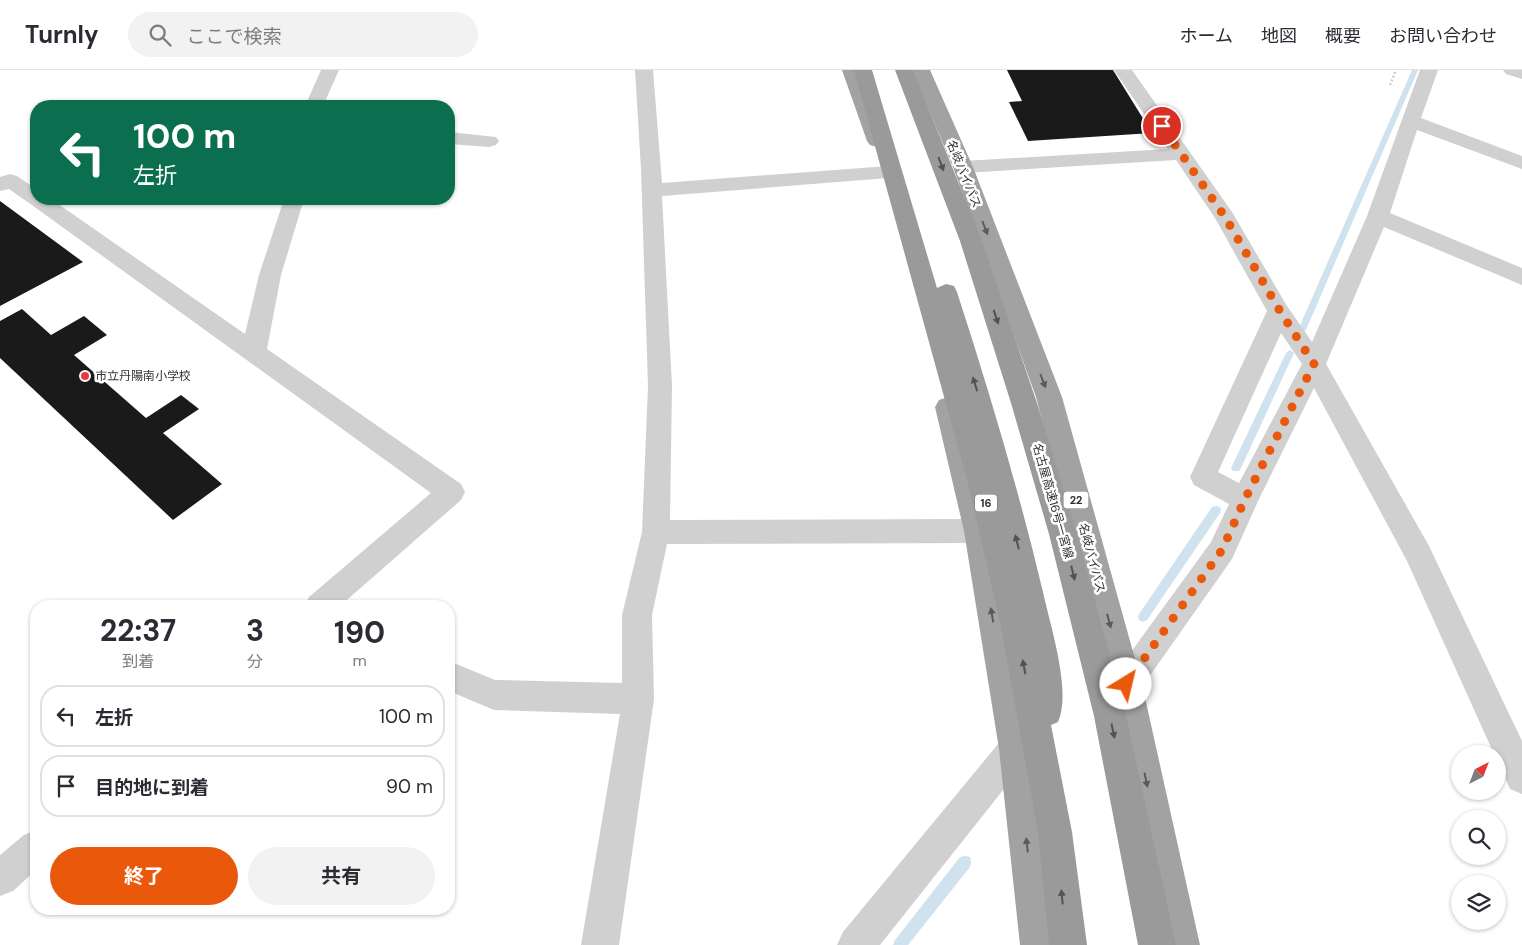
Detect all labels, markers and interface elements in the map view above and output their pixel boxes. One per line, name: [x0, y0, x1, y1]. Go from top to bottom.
search box: [128, 12, 478, 57]
text: Turnly: [25, 19, 98, 50]
icon: search: [146, 21, 174, 49]
text: ここで検索: [186, 24, 281, 49]
text: ホーム: [1180, 24, 1233, 48]
text: 地図: [1261, 24, 1297, 48]
text: 概要: [1325, 24, 1361, 48]
text: お問い合わせ: [1389, 24, 1497, 48]
pin: [1141, 105, 1183, 147]
icon: arrive: [1148, 112, 1176, 140]
text: 100 m: [133, 113, 236, 159]
icon: left: [50, 120, 115, 185]
street label: 名岐バイパス: [943, 138, 985, 210]
one-way arrow: [938, 157, 946, 171]
text: 左折: [133, 161, 177, 190]
one-way arrow: [982, 221, 990, 236]
one-way arrow: [992, 310, 1000, 325]
place label: 市立丹陽南小学校: [95, 368, 191, 384]
marker: 市立丹陽南小学校: [79, 370, 91, 382]
one-way arrow: [1039, 373, 1047, 388]
one-way arrow: [971, 377, 978, 392]
street label: 名古屋高速16号一宮線: [1029, 441, 1077, 561]
road number: 22: [1064, 492, 1088, 508]
road number: 16: [975, 494, 997, 512]
street label: 名岐バイパス: [1075, 521, 1109, 595]
one-way arrow: [1012, 534, 1020, 549]
one-way arrow: [1069, 566, 1077, 581]
one-way arrow: [987, 606, 995, 622]
text: 22:37: [100, 611, 176, 650]
text: 3: [246, 611, 264, 650]
text: 190: [334, 613, 385, 652]
one-way arrow: [1105, 614, 1113, 629]
text: m: [352, 650, 367, 671]
text: 到着: [122, 651, 154, 672]
text: 分: [247, 651, 263, 672]
position arrow: [1099, 657, 1151, 709]
one-way arrow: [1020, 660, 1028, 675]
icon: left: [52, 702, 80, 730]
text: 100 m: [379, 704, 433, 729]
text: 左折: [95, 705, 133, 730]
one-way arrow: [1109, 723, 1117, 738]
north arrow: [1451, 745, 1506, 800]
map controls: [1451, 745, 1506, 930]
icon: arrive: [52, 772, 80, 800]
one-way arrow: [1142, 772, 1150, 787]
text: 90 m: [386, 774, 433, 799]
text: 目的地に到着: [95, 775, 209, 800]
button: search: [1451, 810, 1506, 865]
one-way arrow: [1023, 836, 1031, 852]
button: 終了: [50, 847, 238, 905]
button: 共有: [248, 847, 435, 905]
button: layers: [1451, 875, 1506, 930]
one-way arrow: [1058, 888, 1066, 904]

